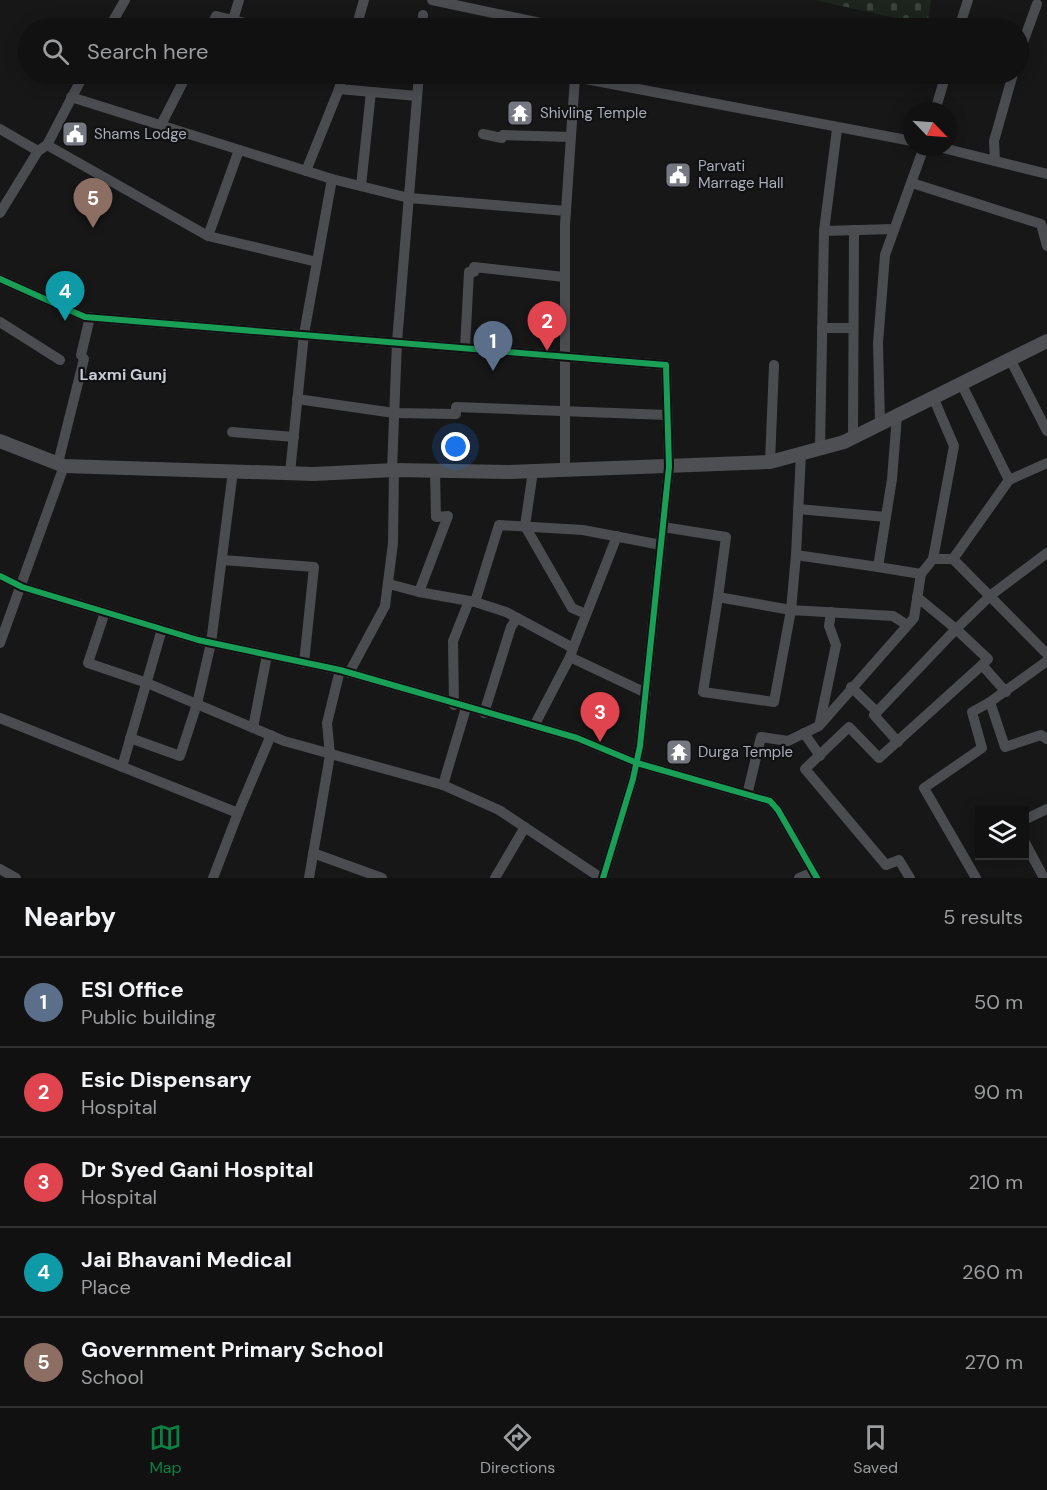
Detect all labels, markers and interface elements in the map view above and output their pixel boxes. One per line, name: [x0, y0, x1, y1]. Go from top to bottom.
search box: [18, 18, 1029, 84]
icon: search: [39, 35, 72, 68]
text: Search here: [87, 37, 208, 66]
temple icon: Shivling Temple: [505, 98, 535, 128]
north arrow: [903, 102, 957, 156]
place label: Shivling Temple: [540, 103, 647, 123]
public building icon: Shams Lodge: [60, 119, 90, 149]
place label: Shams Lodge: [94, 124, 187, 144]
place label: Parvati Marrage Hall: [698, 156, 784, 193]
public building icon: Parvati Marrage Hall: [663, 160, 693, 190]
pin: 5: [74, 178, 112, 228]
pin: 4: [46, 272, 84, 321]
pin: 2: [528, 302, 566, 351]
pin: 1: [474, 322, 512, 371]
district label: Laxmi Gunj: [79, 364, 167, 385]
your location: [441, 432, 470, 461]
pin: 3: [580, 692, 620, 742]
temple icon: Durga Temple: [664, 737, 694, 767]
place label: Durga Temple: [698, 742, 793, 762]
map controls: [975, 806, 1029, 860]
button: layers: [975, 806, 1029, 860]
text: Nearby: [24, 900, 116, 934]
text: 5 results: [943, 904, 1023, 930]
text: ESI Office: [81, 975, 184, 1004]
text: 1: [40, 989, 47, 1015]
text: 50 m: [974, 989, 1023, 1015]
text: Public building: [81, 1004, 216, 1030]
text: Esic Dispensary: [81, 1065, 251, 1094]
text: 2: [38, 1079, 49, 1105]
text: 90 m: [974, 1079, 1023, 1105]
text: Hospital: [81, 1094, 157, 1120]
text: Dr Syed Gani Hospital: [81, 1155, 314, 1184]
text: 3: [37, 1169, 50, 1195]
text: 210 m: [968, 1169, 1023, 1195]
text: Hospital: [81, 1184, 157, 1210]
text: Jai Bhavani Medical: [81, 1245, 292, 1274]
text: 4: [37, 1259, 50, 1285]
text: 260 m: [962, 1259, 1023, 1285]
text: Place: [81, 1274, 131, 1300]
text: Government Primary School: [81, 1335, 384, 1364]
text: 5: [37, 1349, 50, 1375]
text: 270 m: [965, 1349, 1023, 1375]
text: School: [81, 1364, 144, 1390]
tab: Map: [149, 1421, 182, 1478]
tab: Directions: [480, 1421, 555, 1478]
tab: Saved: [853, 1421, 898, 1478]

